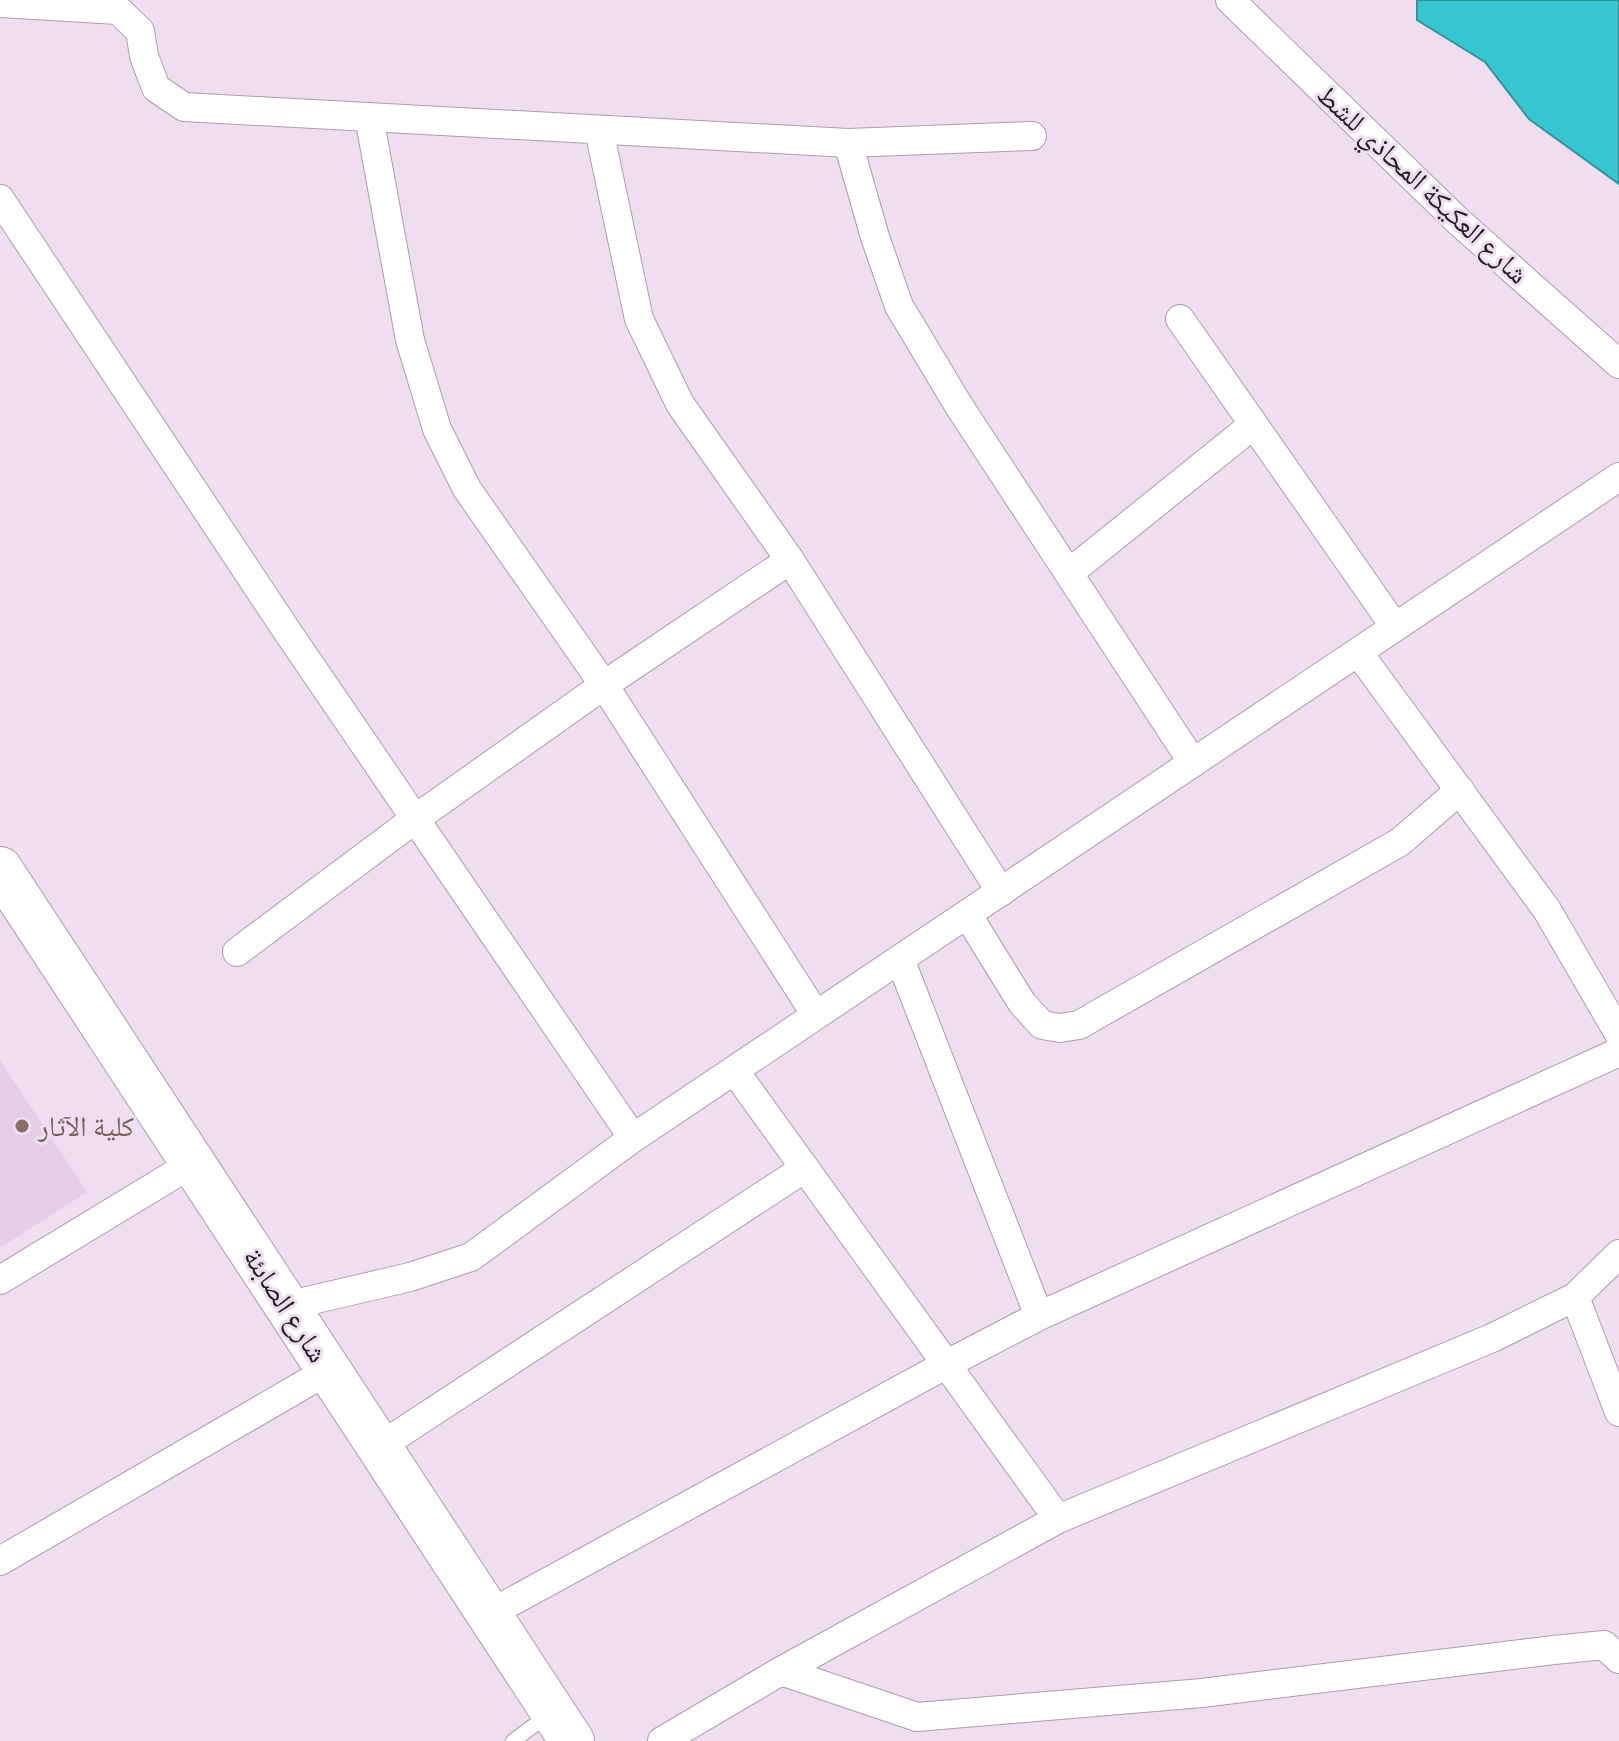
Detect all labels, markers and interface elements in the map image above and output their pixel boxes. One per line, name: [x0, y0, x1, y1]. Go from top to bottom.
street label: شارع العكيكة المحاذي للشط: [1306, 77, 1536, 295]
place label: كلية الآثار: [37, 1109, 135, 1143]
marker: كلية الآثار: [13, 1117, 31, 1135]
street label: شارع الصابئة: [236, 1241, 336, 1369]

